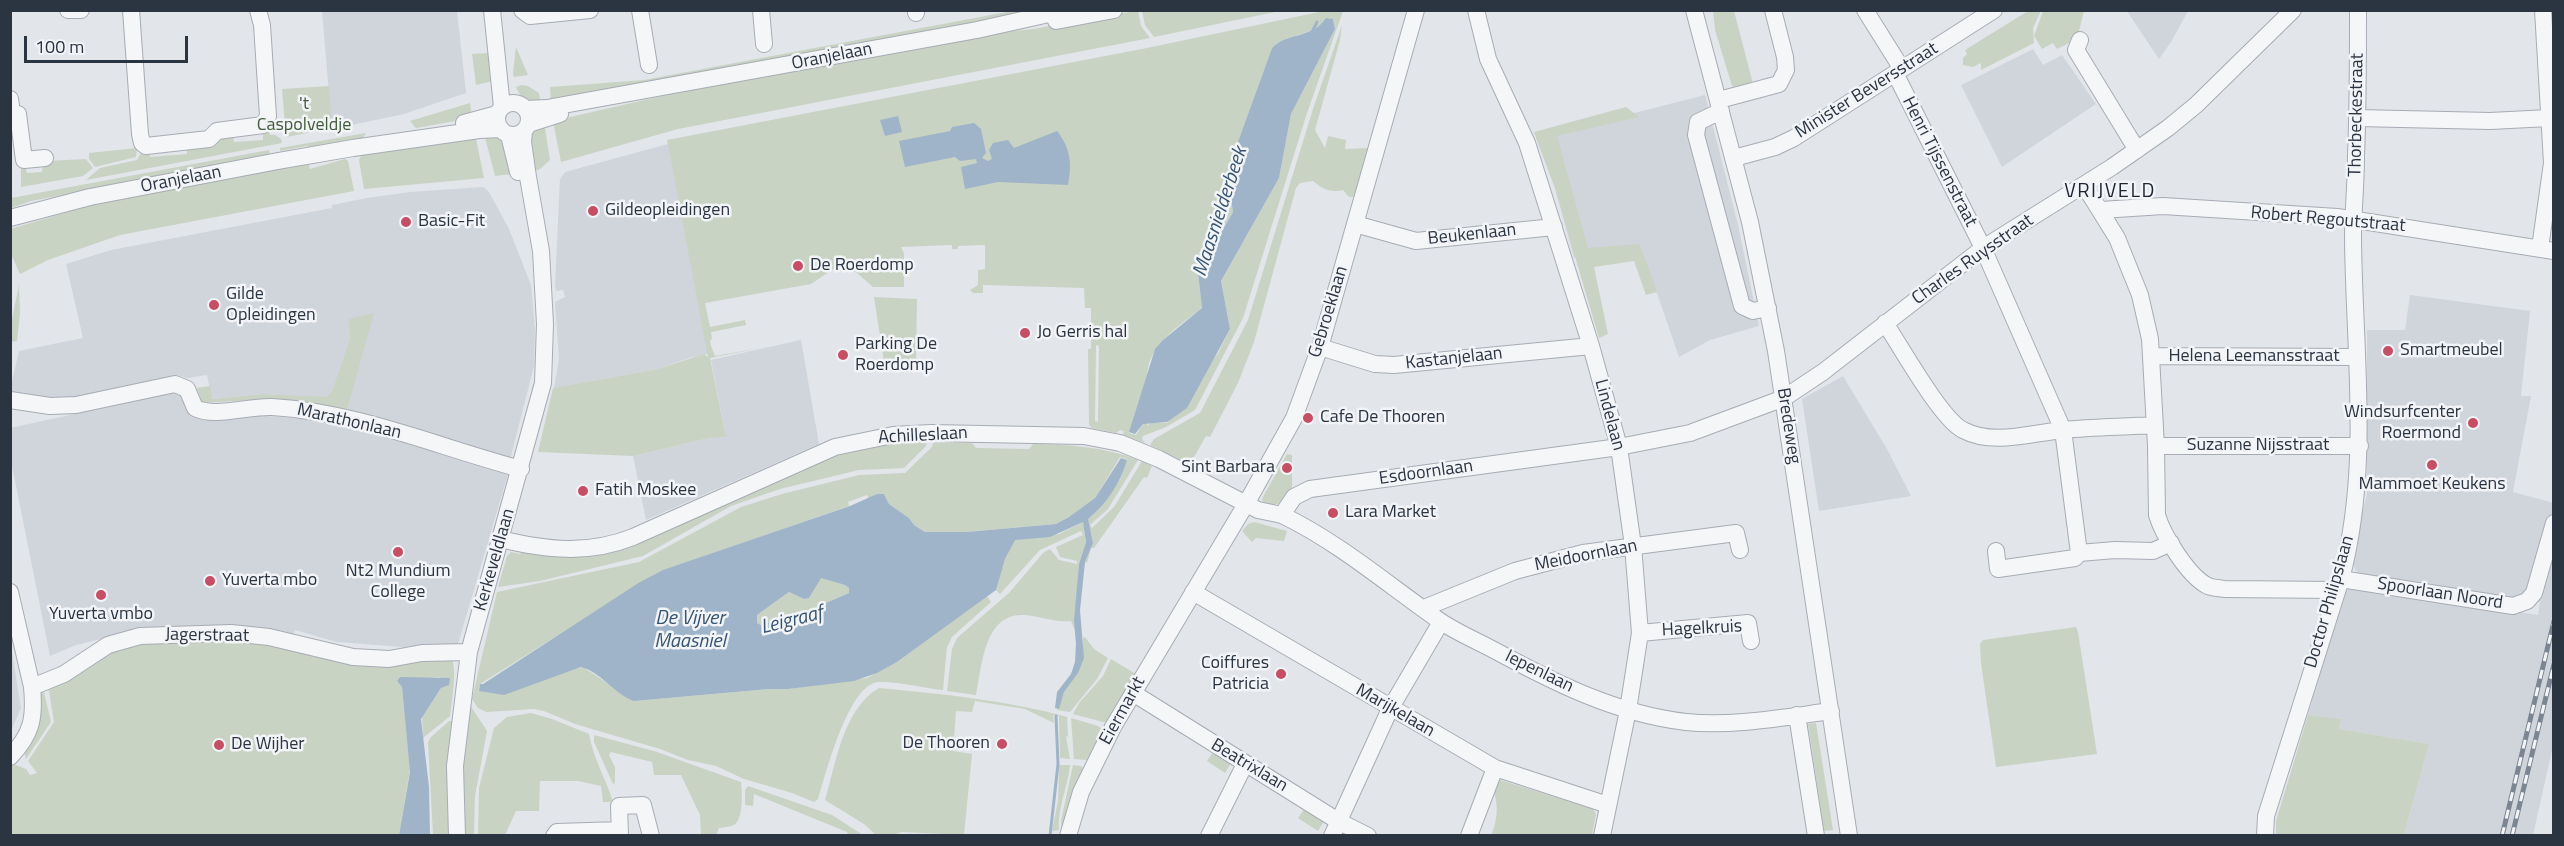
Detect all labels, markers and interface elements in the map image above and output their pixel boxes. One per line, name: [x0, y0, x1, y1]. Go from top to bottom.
scale bar: [27, 24, 190, 62]
text: 100 m: [35, 33, 84, 60]
street label: Minister Beversstraat: [1792, 38, 1942, 144]
street label: Oranjelaan: [790, 39, 874, 75]
street label: Thorbeckestraat: [2345, 53, 2369, 177]
street label: Henri Tijssenstraat: [1897, 93, 1981, 231]
park label: 't Caspolveldje: [257, 94, 351, 136]
water label: Maasnielderbeek: [1189, 144, 1253, 280]
street label: Oranjelaan: [139, 162, 223, 198]
district label: VRIJVELD: [2064, 180, 2156, 204]
place label: Gildeopleidingen: [605, 200, 730, 222]
street label: Robert Regoutstraat: [2250, 202, 2406, 238]
marker: Gildeopleidingen: [586, 204, 600, 218]
street label: Charles Ruysstraat: [1908, 210, 2038, 310]
place label: Basic-Fit: [418, 211, 485, 233]
marker: Basic-Fit: [399, 215, 413, 229]
street label: Beukenlaan: [1427, 220, 1517, 250]
place label: De Roerdomp: [810, 255, 914, 277]
marker: De Roerdomp: [791, 259, 805, 273]
street label: Gebroeklaan: [1305, 264, 1353, 360]
place label: Gilde Opleidingen: [226, 284, 316, 326]
marker: Gilde Opleidingen: [207, 298, 221, 312]
place label: Jo Gerris hal: [1037, 322, 1127, 344]
marker: Jo Gerris hal: [1018, 326, 1032, 340]
place label: Parking De Roerdomp: [855, 334, 937, 376]
place label: Smartmeubel: [2400, 340, 2503, 362]
street label: Kastanjelaan: [1404, 343, 1504, 375]
marker: Smartmeubel: [2381, 344, 2395, 358]
street label: Helena Leemansstraat: [2168, 346, 2340, 368]
marker: Parking De Roerdomp: [836, 348, 850, 362]
street label: Lindelaan: [1589, 377, 1629, 453]
street label: Bredeweg: [1771, 386, 1805, 466]
street label: Marathonlaan: [295, 400, 403, 444]
place label: Windsurfcenter Roermond: [2344, 402, 2461, 444]
place label: Cafe De Thooren: [1320, 407, 1445, 429]
marker: Cafe De Thooren: [1301, 411, 1315, 425]
marker: Windsurfcenter Roermond: [2466, 416, 2480, 430]
street label: Achilleslaan: [878, 423, 968, 449]
street label: Suzanne Nijsstraat: [2187, 435, 2329, 457]
street label: Esdoornlaan: [1378, 456, 1474, 490]
place label: Sint Barbara: [1181, 457, 1275, 479]
marker: Mammoet Keukens: [2425, 458, 2439, 472]
marker: Sint Barbara: [1280, 461, 1294, 475]
place label: Mammoet Keukens: [2358, 474, 2506, 496]
place label: Fatih Moskee: [595, 480, 696, 502]
marker: Fatih Moskee: [576, 484, 590, 498]
place label: Lara Market: [1345, 502, 1436, 524]
street label: Kerkeveldlaan: [470, 506, 520, 614]
marker: Lara Market: [1326, 506, 1340, 520]
street label: Doctor Philipslaan: [2301, 533, 2359, 671]
street label: Meidoornlaan: [1533, 535, 1639, 577]
marker: Nt2 Mundium College: [391, 545, 405, 559]
place label: Nt2 Mundium College: [346, 561, 450, 604]
place label: Yuverta mbo: [222, 570, 317, 592]
street label: Spoorlaan Noord: [2376, 573, 2504, 615]
marker: Yuverta mbo: [203, 574, 217, 588]
marker: Yuverta vmbo: [94, 588, 108, 602]
water label: Leigraaf: [758, 602, 826, 640]
place label: Yuverta vmbo: [49, 604, 153, 626]
water label: De Vijver Maasniel: [654, 607, 726, 654]
street label: Hagelkruis: [1661, 616, 1743, 642]
street label: Jagerstraat: [165, 624, 249, 648]
street label: Iepenlaan: [1501, 646, 1577, 698]
place label: Coiffures Patricia: [1201, 653, 1269, 696]
marker: Coiffures Patricia: [1274, 667, 1288, 681]
street label: Eiermarkt: [1096, 673, 1150, 749]
street label: Marijkelaan: [1352, 680, 1438, 742]
place label: De Thooren: [902, 733, 990, 755]
place label: De Wijher: [231, 734, 304, 756]
street label: Beatrixlaan: [1207, 735, 1291, 797]
marker: De Thooren: [995, 737, 1009, 751]
marker: De Wijher: [212, 738, 226, 752]

